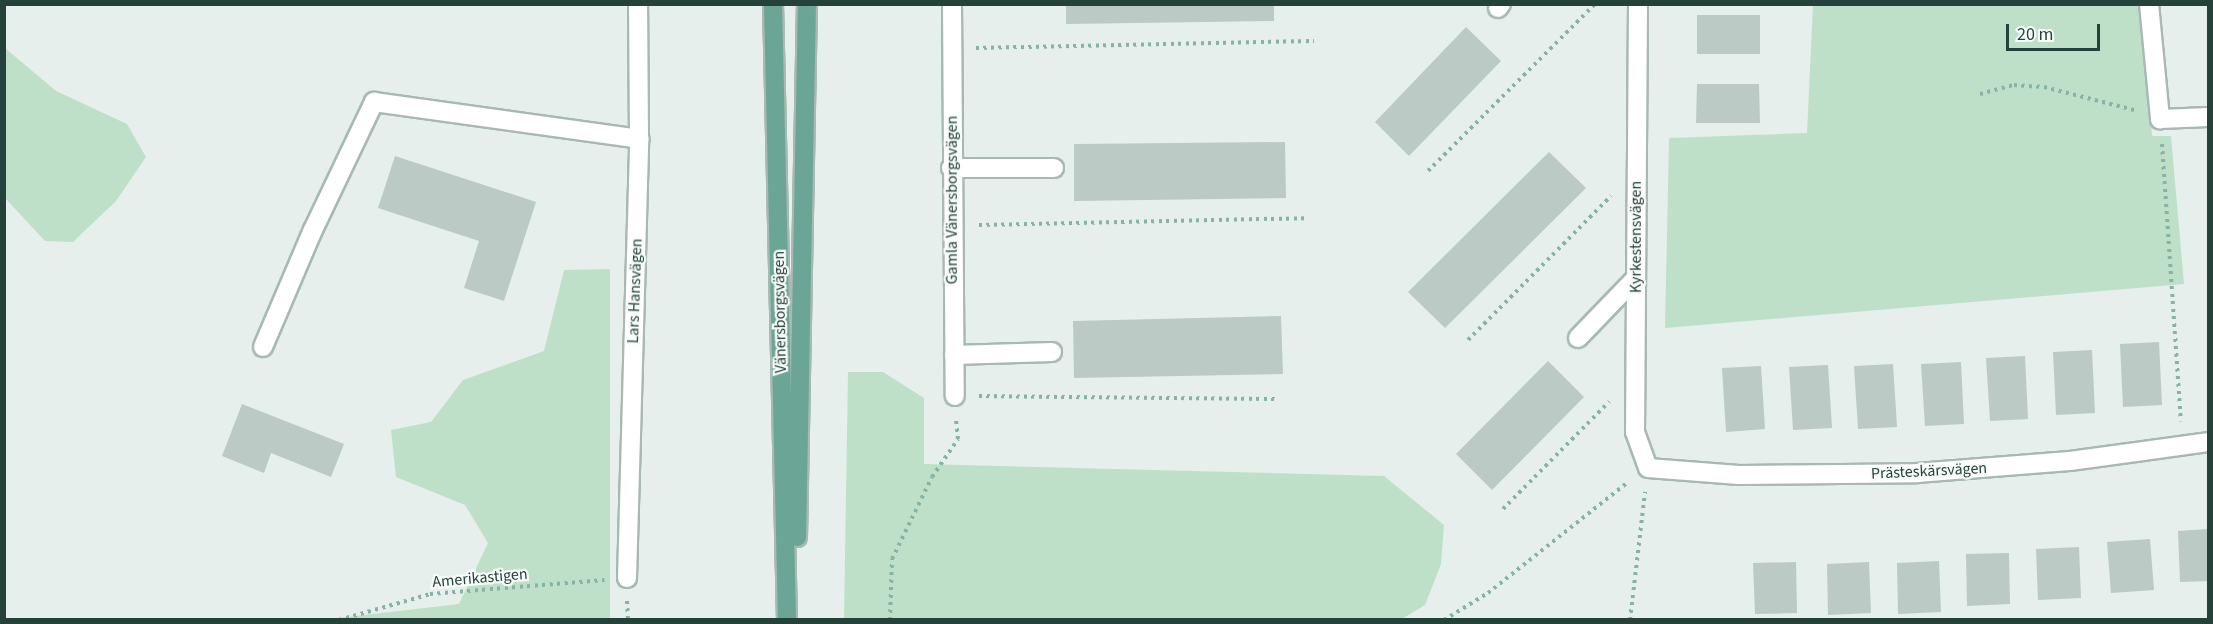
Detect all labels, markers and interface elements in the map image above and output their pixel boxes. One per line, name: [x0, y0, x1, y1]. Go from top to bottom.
scale bar: [2009, 12, 2104, 50]
text: 20 m: [2017, 22, 2053, 47]
street label: Gamla Vänersborgsvägen: [942, 116, 962, 284]
street label: Kyrkestensvägen: [1626, 181, 1646, 293]
street label: Lars Hansvägen: [624, 238, 646, 344]
street label: Vänersborgsvägen: [769, 251, 791, 373]
street label: Prästeskärsvägen: [1870, 458, 1988, 484]
street label: Amerikastigen: [432, 564, 528, 592]

